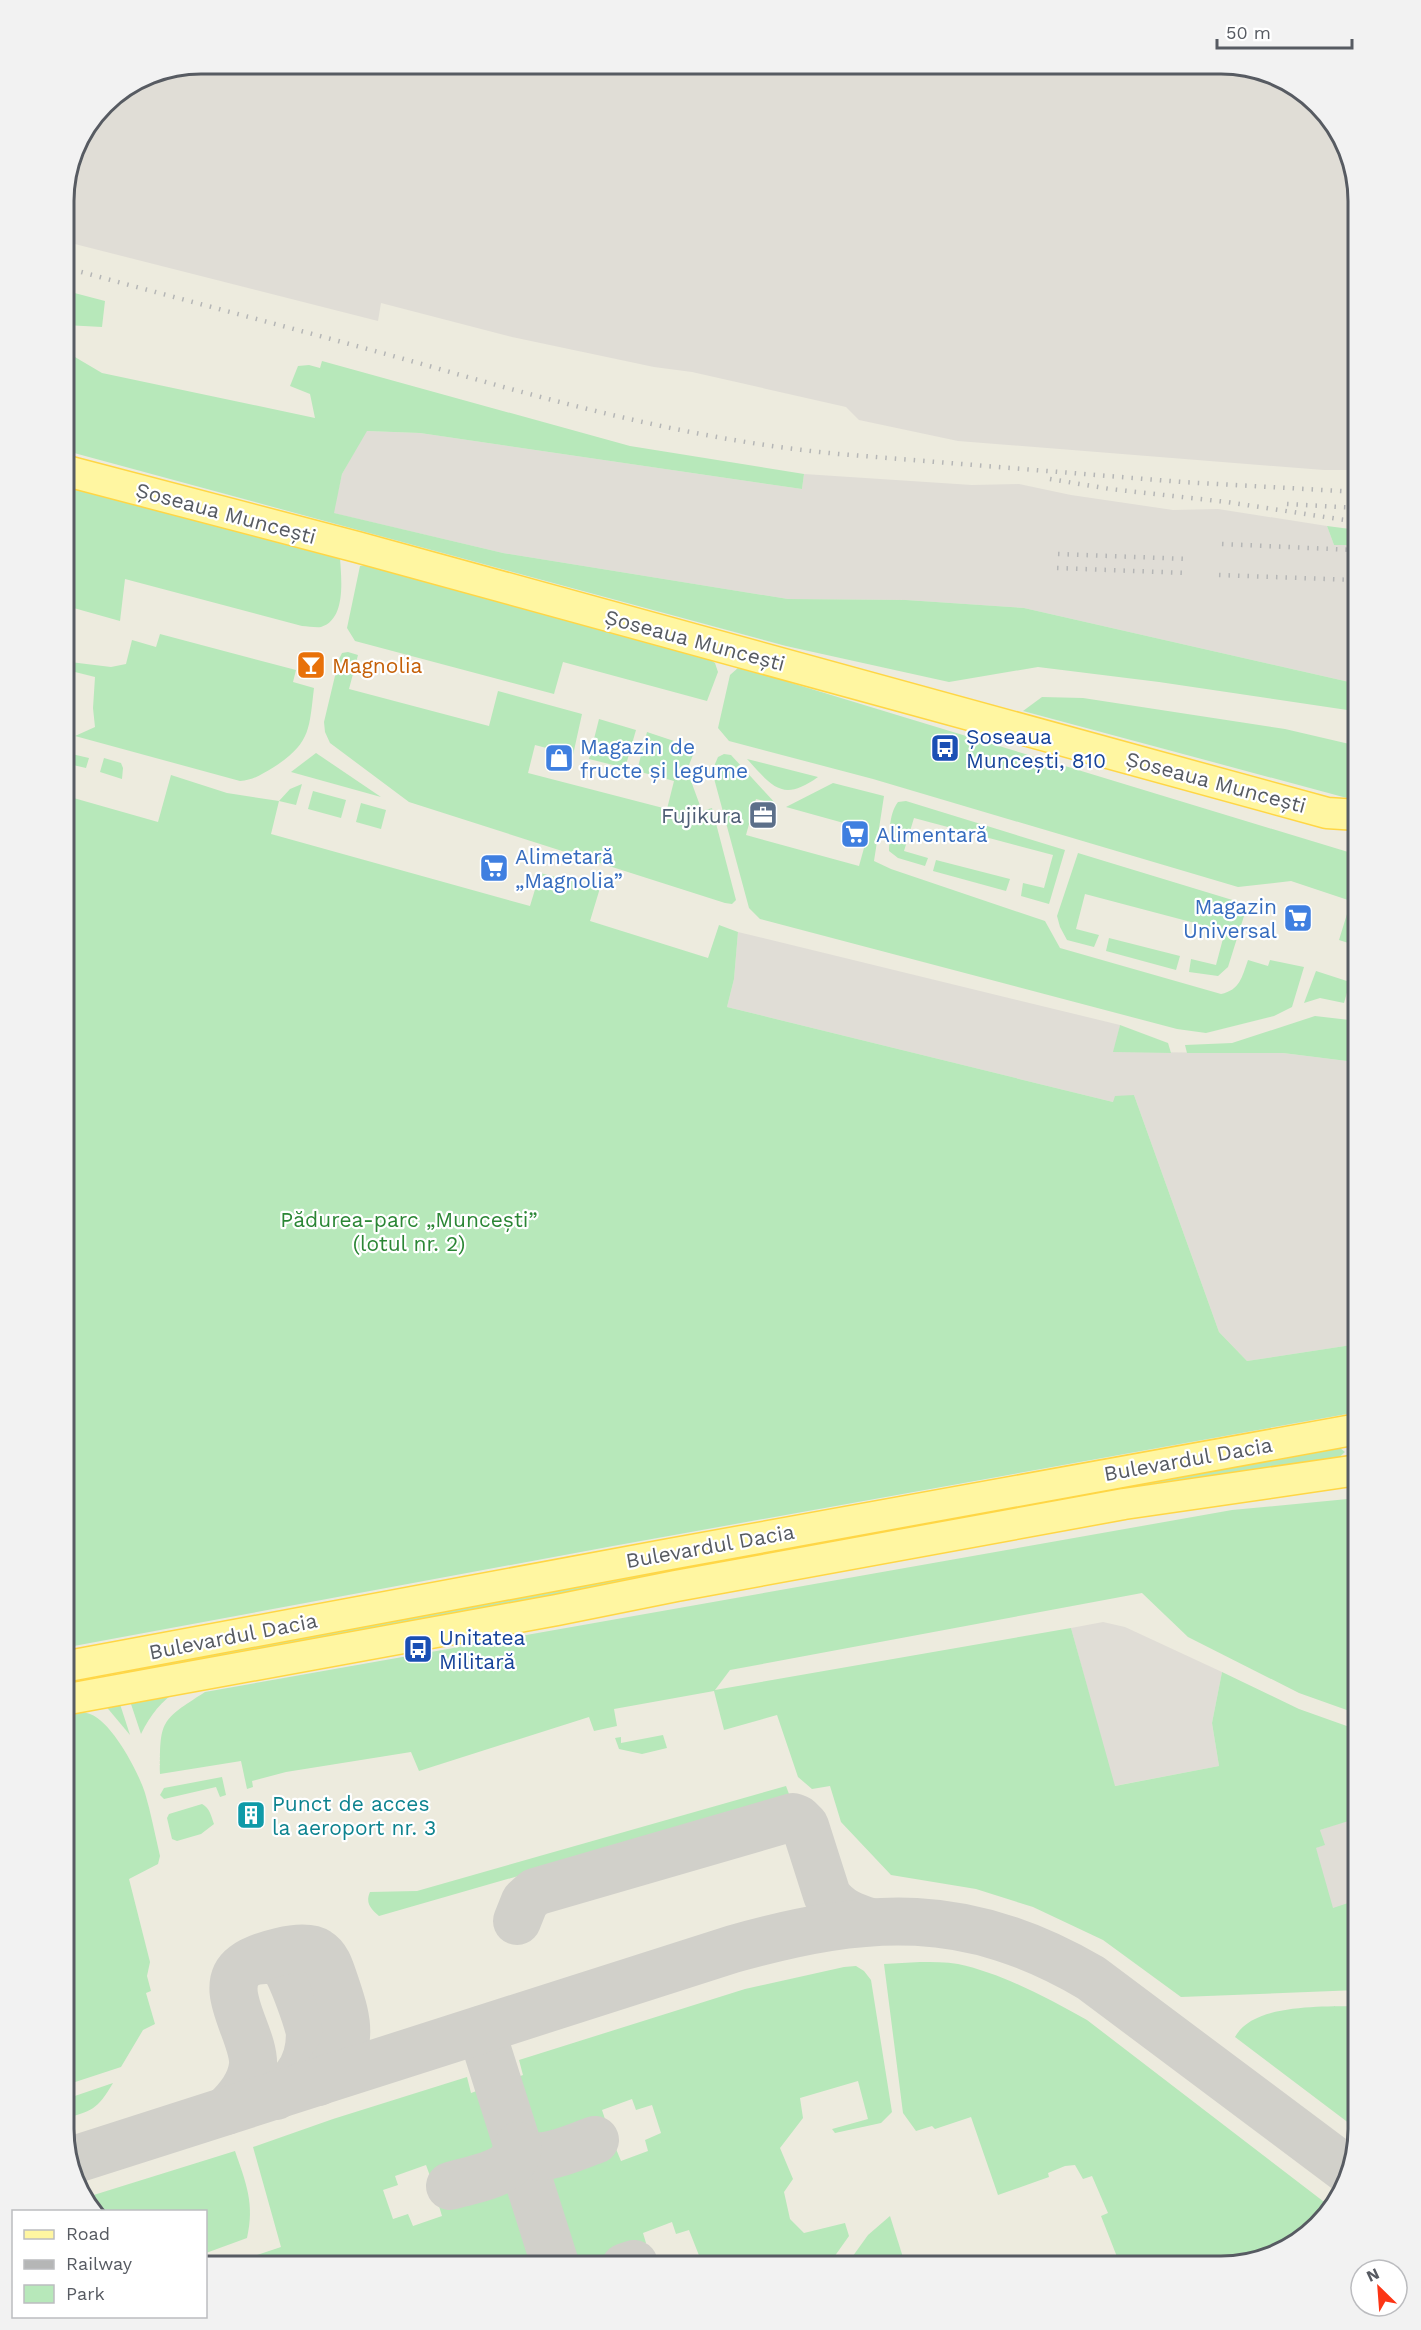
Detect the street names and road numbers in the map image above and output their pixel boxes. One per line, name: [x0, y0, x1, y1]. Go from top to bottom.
street label: Șoseaua Muncești: [133, 477, 319, 549]
street label: Șoseaua Muncești: [602, 604, 788, 676]
street label: Șoseaua Muncești: [1123, 746, 1309, 818]
street label: Bulevardul Dacia: [1102, 1432, 1274, 1486]
street label: Bulevardul Dacia: [624, 1519, 796, 1573]
street label: Bulevardul Dacia: [147, 1607, 319, 1665]

